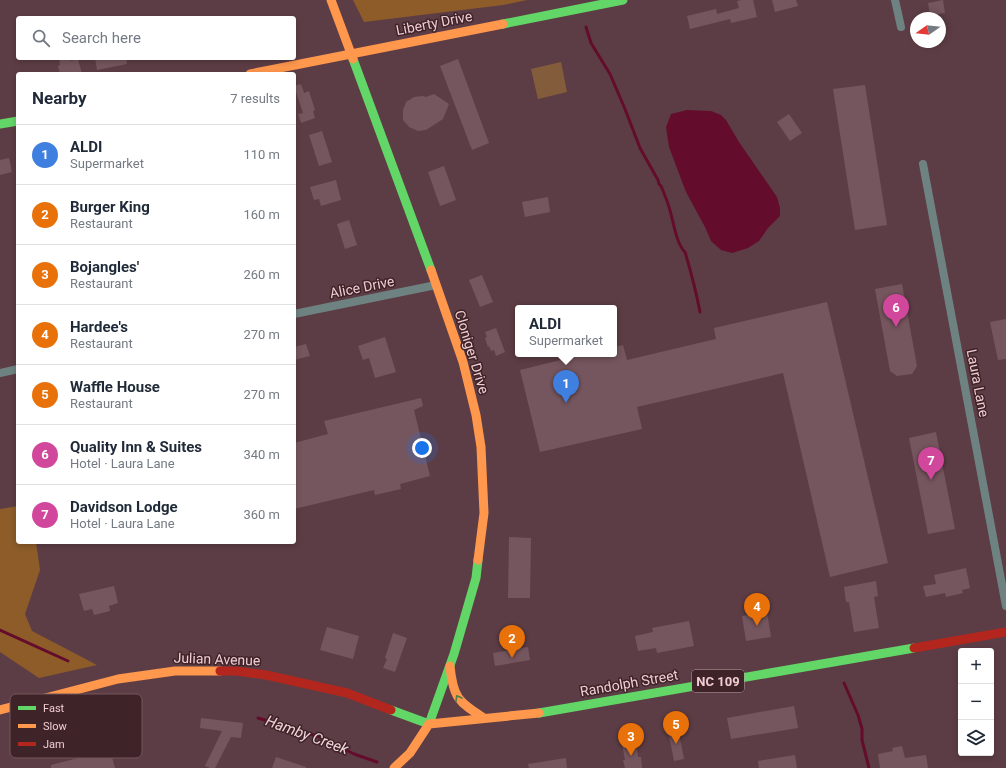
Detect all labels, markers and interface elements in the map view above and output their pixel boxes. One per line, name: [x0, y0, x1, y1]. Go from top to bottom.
street label: Liberty Drive: [394, 8, 474, 38]
north arrow: [910, 12, 946, 48]
search box: [16, 16, 296, 60]
icon: search: [30, 27, 52, 49]
text: Search here: [62, 29, 141, 47]
text: Nearby: [32, 88, 87, 108]
text: 7 results: [230, 91, 280, 106]
text: ALDI: [70, 138, 102, 156]
text: 1: [41, 147, 49, 162]
text: 110 m: [243, 147, 280, 162]
text: Supermarket: [70, 156, 144, 171]
text: Burger King: [70, 198, 150, 216]
text: 2: [41, 207, 49, 222]
text: 160 m: [243, 207, 280, 222]
text: Restaurant: [70, 216, 133, 231]
text: Bojangles': [70, 258, 139, 276]
text: 3: [41, 267, 49, 282]
text: 260 m: [243, 267, 280, 282]
street label: Alice Drive: [328, 273, 396, 301]
text: Restaurant: [70, 276, 133, 291]
pin: 6: [883, 294, 909, 327]
popup: [515, 305, 617, 357]
street label: Cloniger Drive: [452, 308, 492, 396]
text: ALDI: [529, 315, 561, 333]
text: Hardee's: [70, 318, 128, 336]
text: 4: [41, 327, 49, 342]
text: 270 m: [243, 327, 280, 342]
text: Supermarket: [529, 333, 603, 348]
text: Restaurant: [70, 336, 133, 351]
street label: Laura Lane: [964, 348, 992, 418]
pin: 1: [553, 370, 579, 403]
text: Waffle House: [70, 378, 160, 396]
text: 5: [41, 387, 49, 402]
text: 270 m: [243, 387, 280, 402]
text: Restaurant: [70, 396, 133, 411]
text: Quality Inn & Suites: [70, 438, 202, 456]
your location: [412, 438, 432, 458]
text: 6: [41, 447, 49, 462]
text: 340 m: [243, 447, 280, 462]
pin: 7: [918, 447, 944, 480]
text: Hotel · Laura Lane: [70, 456, 175, 471]
text: Davidson Lodge: [70, 498, 178, 516]
text: 7: [41, 507, 49, 522]
text: 360 m: [243, 507, 280, 522]
text: Hotel · Laura Lane: [70, 516, 175, 531]
pin: 4: [744, 593, 770, 626]
pin: 2: [499, 625, 525, 658]
map controls: [958, 648, 994, 756]
button: +: [958, 648, 994, 684]
street label: Julian Avenue: [173, 649, 261, 669]
street label: Randolph Street: [579, 666, 680, 699]
road number: NC 109: [692, 670, 744, 692]
button: −: [958, 684, 994, 720]
legend: [10, 694, 142, 758]
one-way arrow: [455, 695, 462, 702]
text: Fast: [43, 702, 65, 715]
pin: 5: [663, 711, 689, 744]
water label: Hamby Creek: [263, 712, 351, 759]
text: Slow: [43, 720, 67, 733]
button: layers: [958, 720, 994, 756]
pin: 3: [618, 723, 644, 756]
text: Jam: [43, 738, 65, 751]

